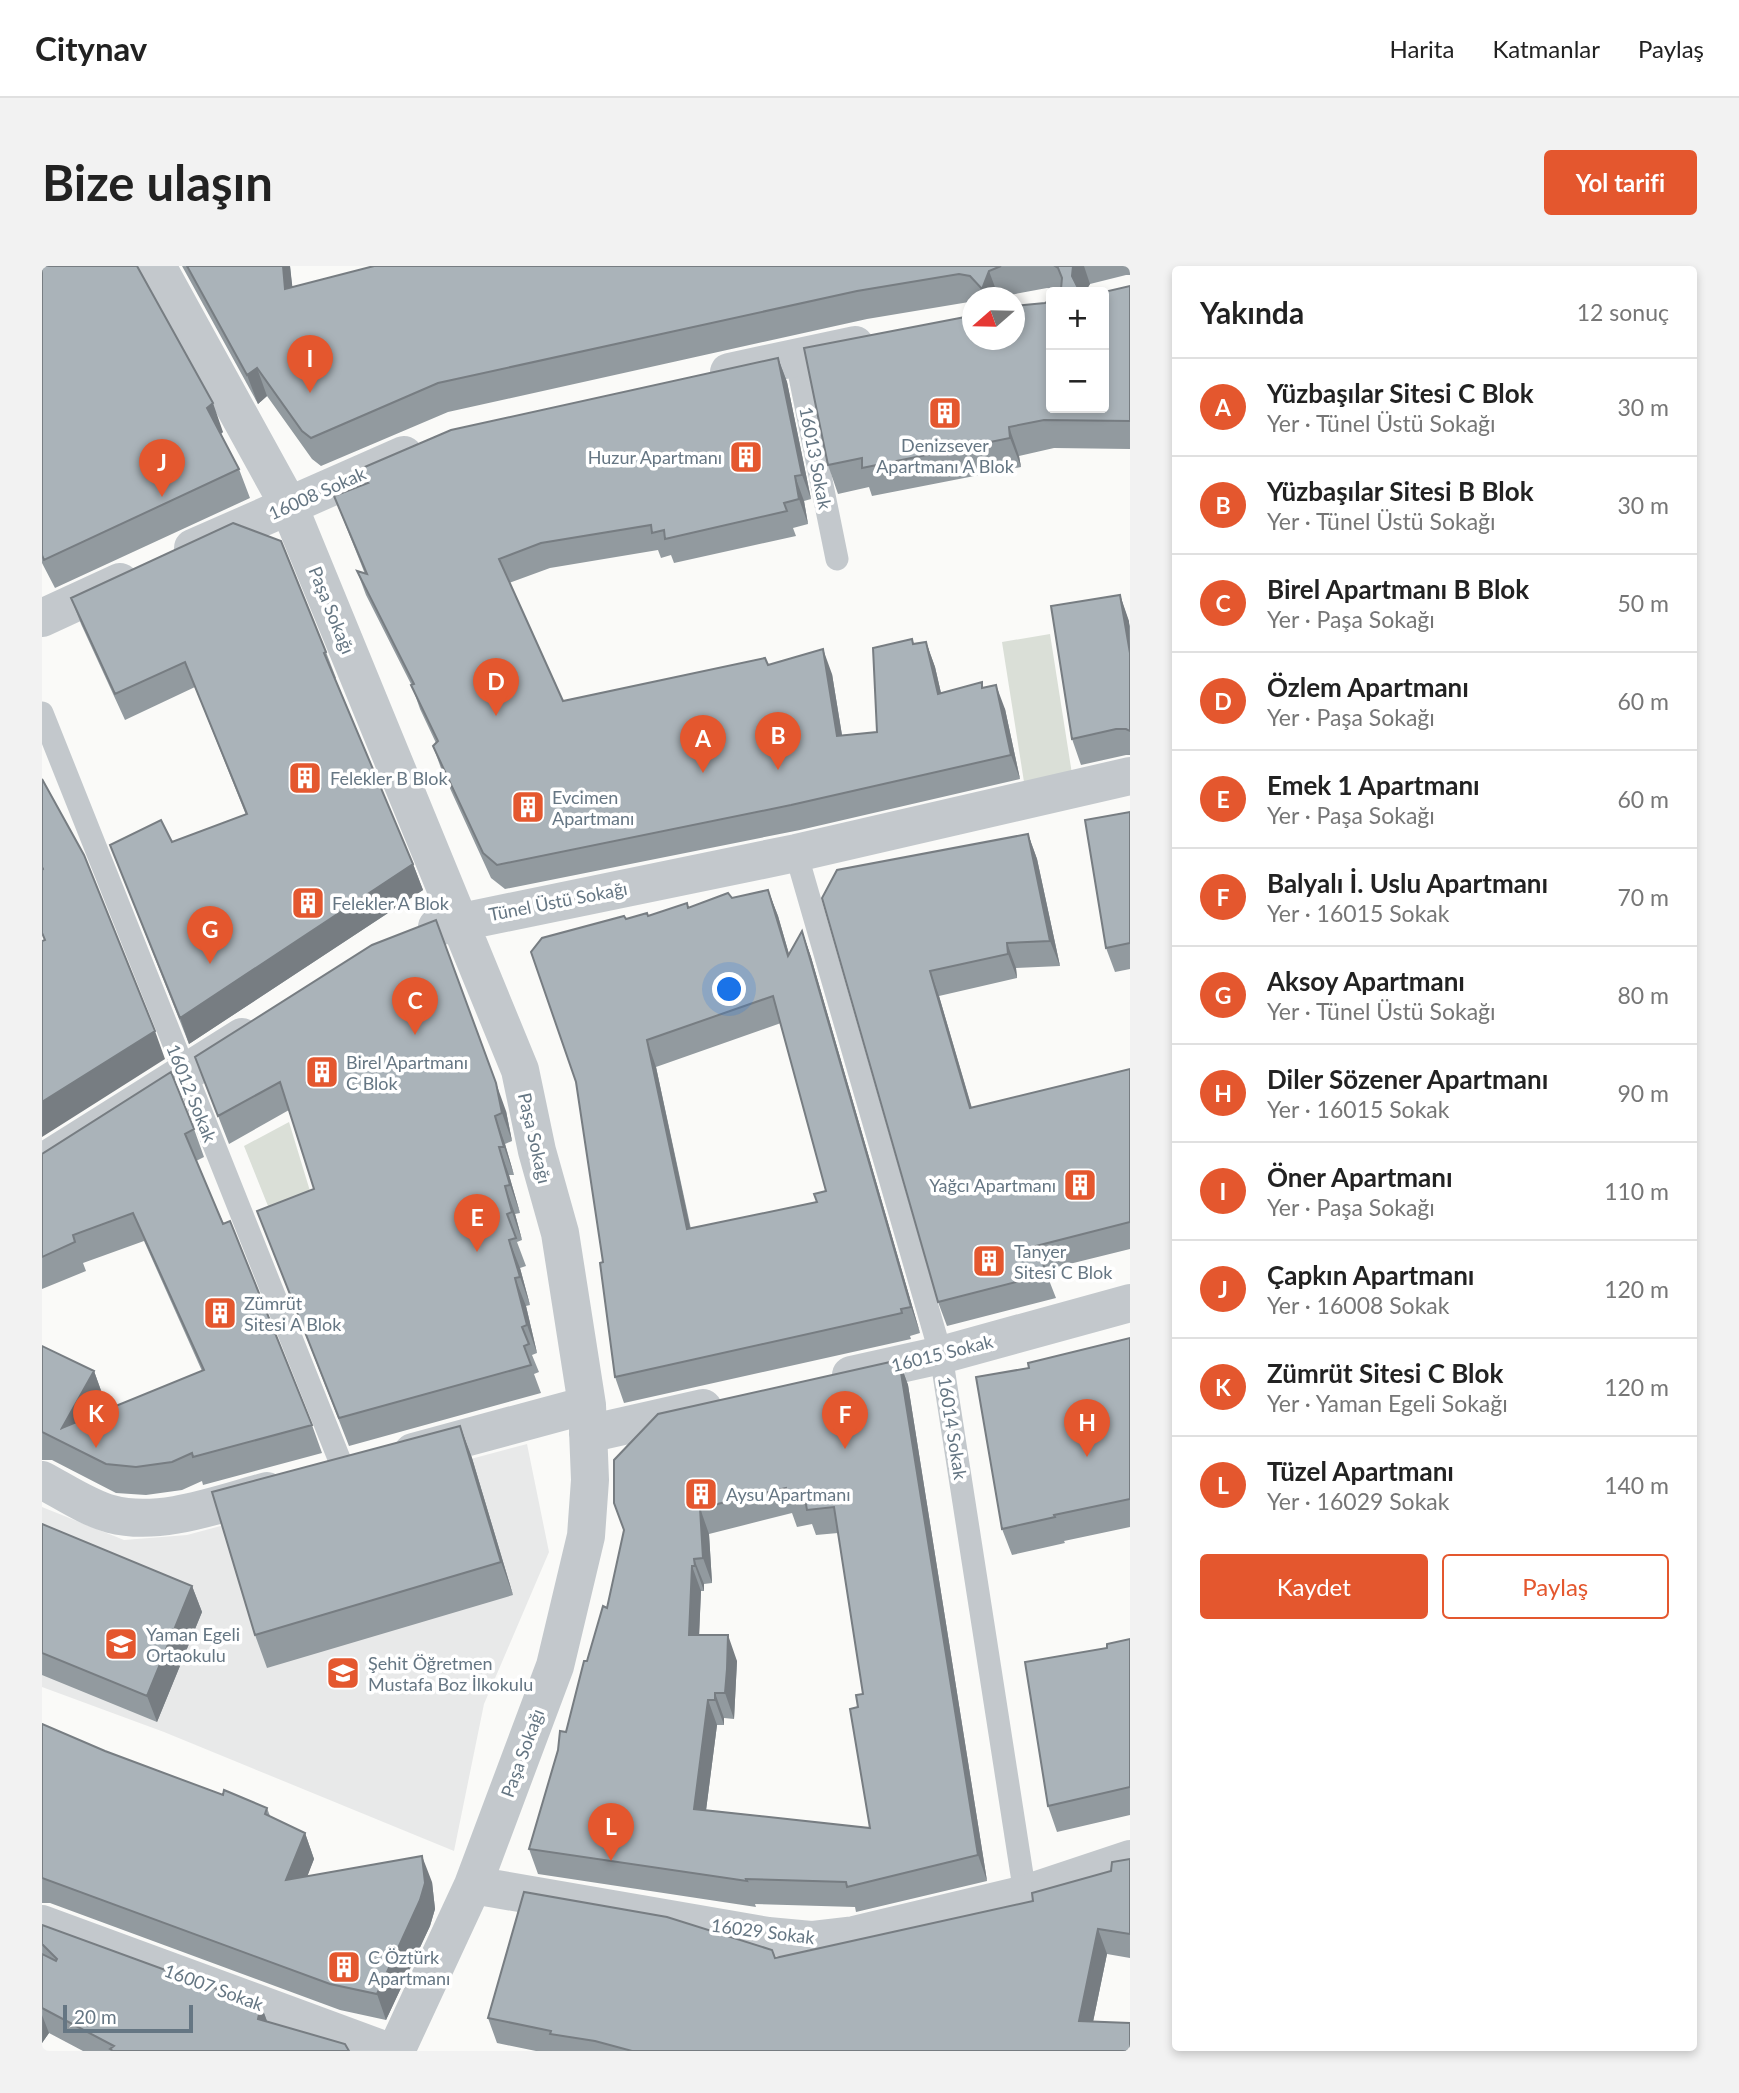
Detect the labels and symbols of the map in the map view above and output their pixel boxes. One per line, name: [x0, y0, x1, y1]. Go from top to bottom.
north arrow: [962, 287, 1025, 350]
pin: I: [287, 335, 333, 393]
building icon: Denizsever Apartmanı A Blok: [926, 394, 964, 432]
street label: 16013 Sokak: [795, 405, 837, 512]
place label: Denizsever Apartmanı A Blok: [876, 434, 1015, 477]
building icon: Huzur Apartmanı: [727, 438, 765, 476]
pin: J: [139, 439, 185, 497]
place label: Huzur Apartmanı: [588, 446, 722, 468]
street label: 16008 Sokak: [265, 461, 370, 524]
street label: Paşa Sokağı: [304, 563, 360, 657]
pin: D: [473, 658, 519, 716]
pin: B: [755, 712, 801, 770]
pin: A: [680, 715, 726, 773]
building icon: Felekler B Blok: [286, 759, 324, 797]
place label: Felekler B Blok: [330, 767, 448, 789]
place label: Evcimen Apartmanı: [552, 786, 634, 829]
building icon: Evcimen Apartmanı: [509, 788, 547, 826]
street label: Tünel Üstü Sokağı: [487, 877, 629, 925]
building icon: Felekler A Blok: [289, 884, 327, 922]
place label: Felekler A Blok: [332, 892, 450, 914]
pin: G: [187, 906, 233, 964]
your location: [712, 972, 746, 1006]
pin: C: [392, 977, 438, 1035]
street label: 16012 Sokak: [162, 1041, 222, 1146]
place label: Birel Apartmanı C Blok: [346, 1051, 468, 1094]
building icon: Birel Apartmanı C Blok: [303, 1053, 341, 1091]
street label: Paşa Sokağı: [514, 1090, 556, 1186]
building icon: Yağcı Apartmanı: [1061, 1166, 1099, 1204]
place label: Yağcı Apartmanı: [929, 1174, 1056, 1196]
pin: E: [454, 1194, 500, 1252]
place label: Tanyer Sitesi C Blok: [1014, 1240, 1113, 1283]
building icon: Tanyer Sitesi C Blok: [970, 1242, 1008, 1280]
place label: Zümrüt Sitesi A Blok: [244, 1292, 342, 1335]
building icon: Zümrüt Sitesi A Blok: [201, 1294, 239, 1332]
street label: 16015 Sokak: [889, 1330, 996, 1376]
street label: 16014 Sokak: [934, 1375, 972, 1482]
pin: K: [73, 1390, 119, 1448]
pin: F: [822, 1391, 868, 1449]
pin: H: [1064, 1399, 1110, 1457]
building icon: Aysu Apartmanı: [682, 1475, 720, 1513]
place label: Aysu Apartmanı: [726, 1483, 851, 1505]
place label: Yaman Egeli Ortaokulu: [146, 1623, 240, 1666]
school or university icon: Yaman Egeli Ortaokulu: [102, 1625, 140, 1663]
place label: Şehit Öğretmen Mustafa Boz İlkokulu: [368, 1652, 533, 1695]
school or university icon: Şehit Öğretmen Mustafa Boz İlkokulu: [324, 1654, 362, 1692]
street label: Paşa Sokağı: [496, 1706, 548, 1800]
pin: L: [588, 1803, 634, 1861]
street label: 16029 Sokak: [710, 1914, 817, 1948]
place label: C Öztürk Apartmanı: [368, 1946, 450, 1989]
building icon: C Öztürk Apartmanı: [325, 1948, 363, 1986]
street label: 16007 Sokak: [161, 1959, 267, 2015]
scale bar: [63, 2002, 192, 2034]

